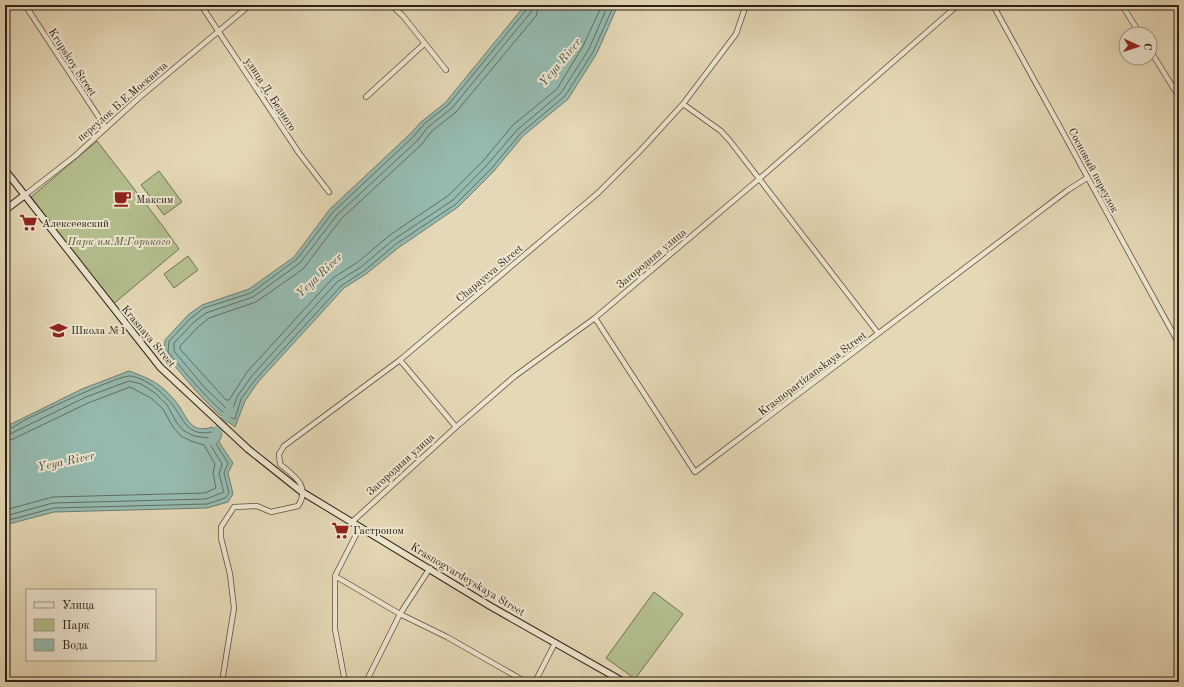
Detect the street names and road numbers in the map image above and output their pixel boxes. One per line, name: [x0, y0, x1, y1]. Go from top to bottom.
street label: Krupskoy Street: [46, 27, 98, 99]
street label: улица Д. Бедного: [242, 56, 297, 133]
street label: переулок Б.Е.Москвича: [76, 60, 171, 144]
street label: Сосновый переулок: [1066, 127, 1120, 215]
street label: Загородняя улица: [615, 227, 689, 291]
street label: Chapayeva Street: [455, 243, 525, 305]
street label: Krasnaya Street: [119, 304, 177, 370]
street label: Krasnopartizanskaya Street: [757, 330, 869, 418]
street label: Загородняя улица: [365, 432, 437, 498]
street label: Krasnogvardeyskaya Street: [408, 542, 526, 619]

